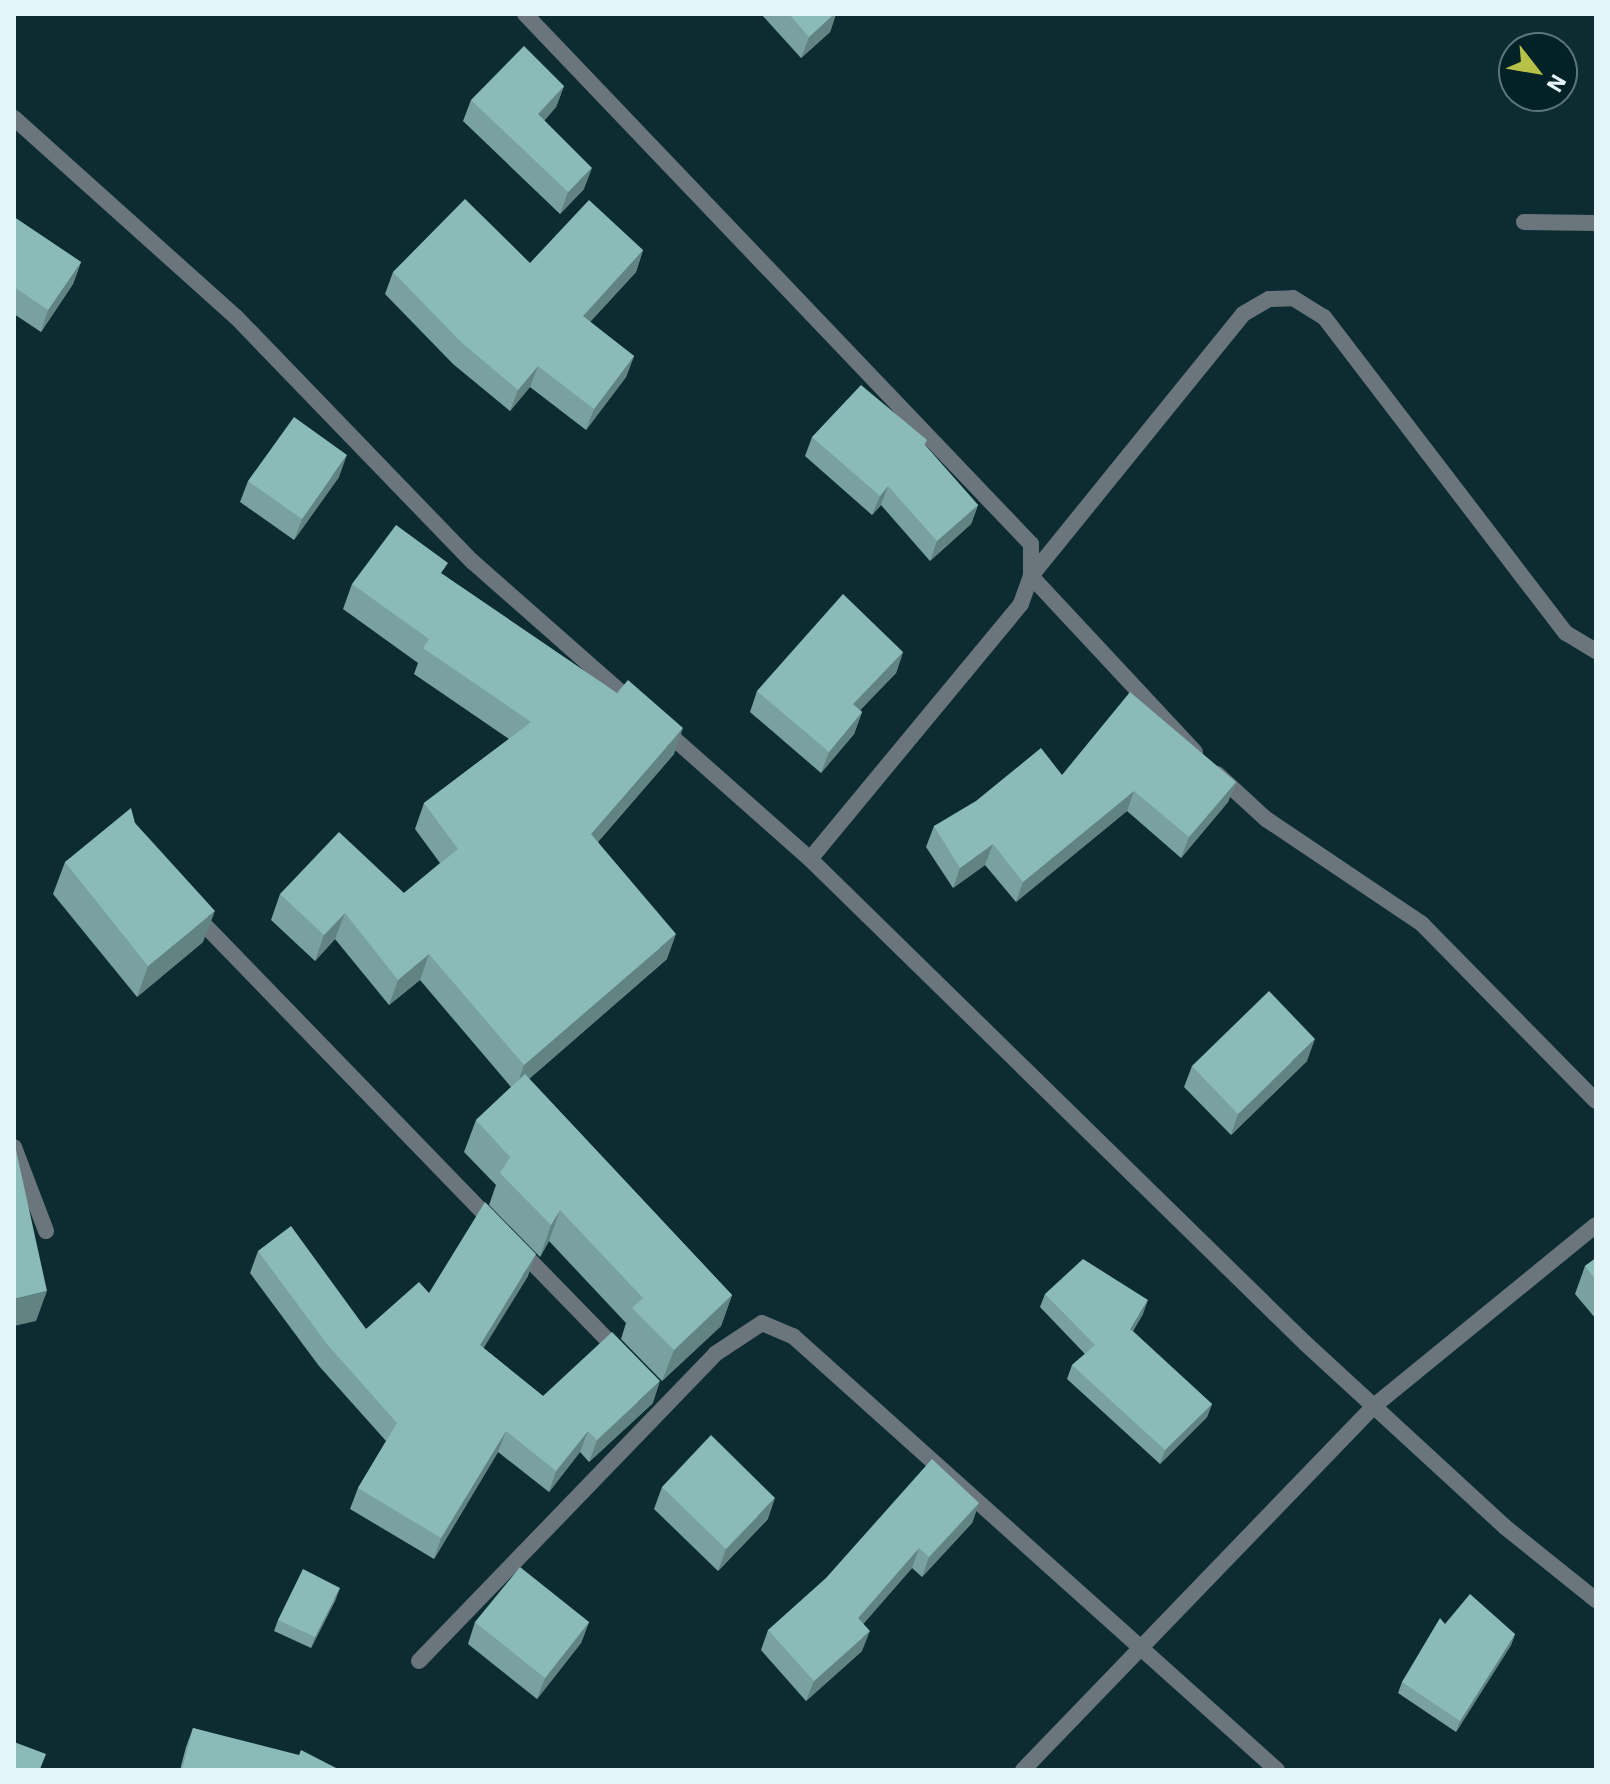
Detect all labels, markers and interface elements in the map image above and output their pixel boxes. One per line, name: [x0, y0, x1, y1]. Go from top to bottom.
north arrow: [1498, 32, 1578, 112]
text: N: [1541, 69, 1574, 98]

